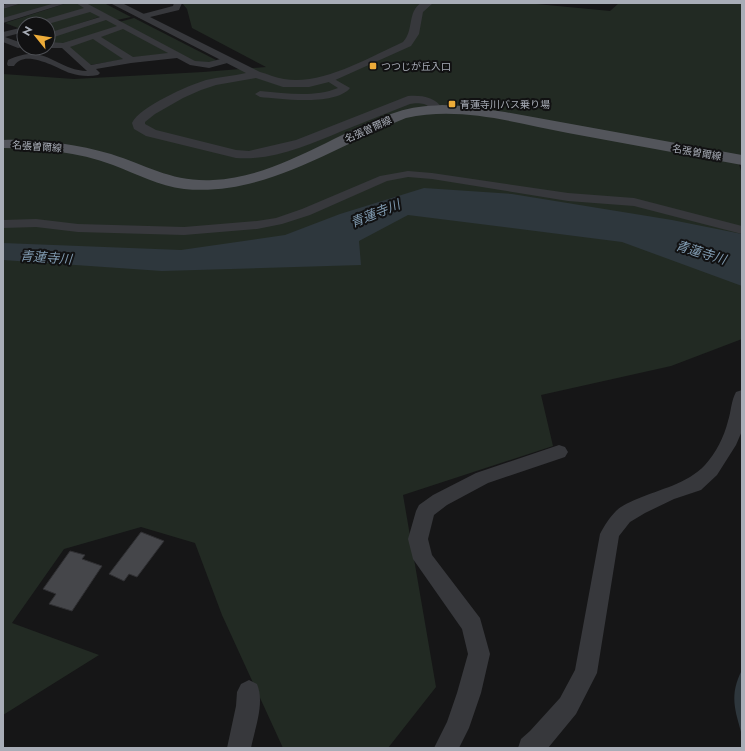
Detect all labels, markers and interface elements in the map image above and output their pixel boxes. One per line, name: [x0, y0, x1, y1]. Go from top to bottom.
north arrow: [16, 16, 56, 56]
text: N: [18, 23, 36, 39]
place label: つつじが丘入口: [381, 59, 451, 74]
marker: つつじが丘入口: [368, 61, 378, 71]
place label: 青蓮寺川バス乗り場: [460, 97, 550, 112]
marker: 青蓮寺川バス乗り場: [447, 99, 457, 109]
street label: 名張曽爾線: [342, 112, 394, 146]
street label: 名張曽爾線: [12, 137, 62, 156]
street label: 名張曽爾線: [671, 141, 723, 164]
water label: 青蓮寺川: [348, 194, 405, 232]
water label: 青蓮寺川: [673, 236, 730, 270]
water label: 青蓮寺川: [19, 246, 75, 269]

